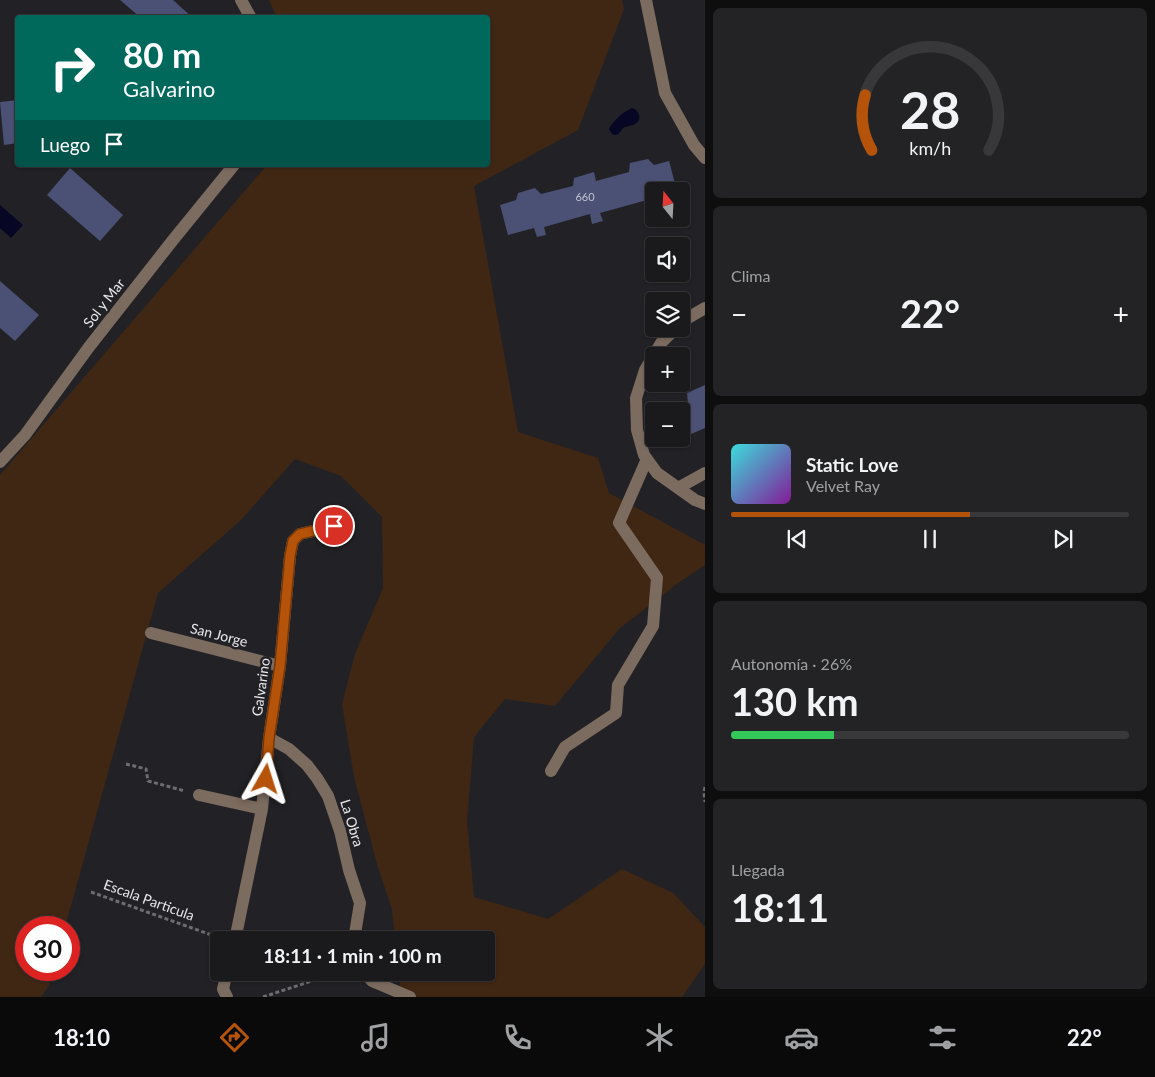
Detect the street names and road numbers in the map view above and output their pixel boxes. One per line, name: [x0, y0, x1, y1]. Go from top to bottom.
street label: Sol y Mar: [79, 275, 128, 331]
street label: San Jorge: [189, 619, 250, 650]
street label: Galvarino: [248, 657, 273, 717]
street label: La Obra: [337, 797, 368, 849]
street label: Escala Particula: [102, 875, 197, 924]

